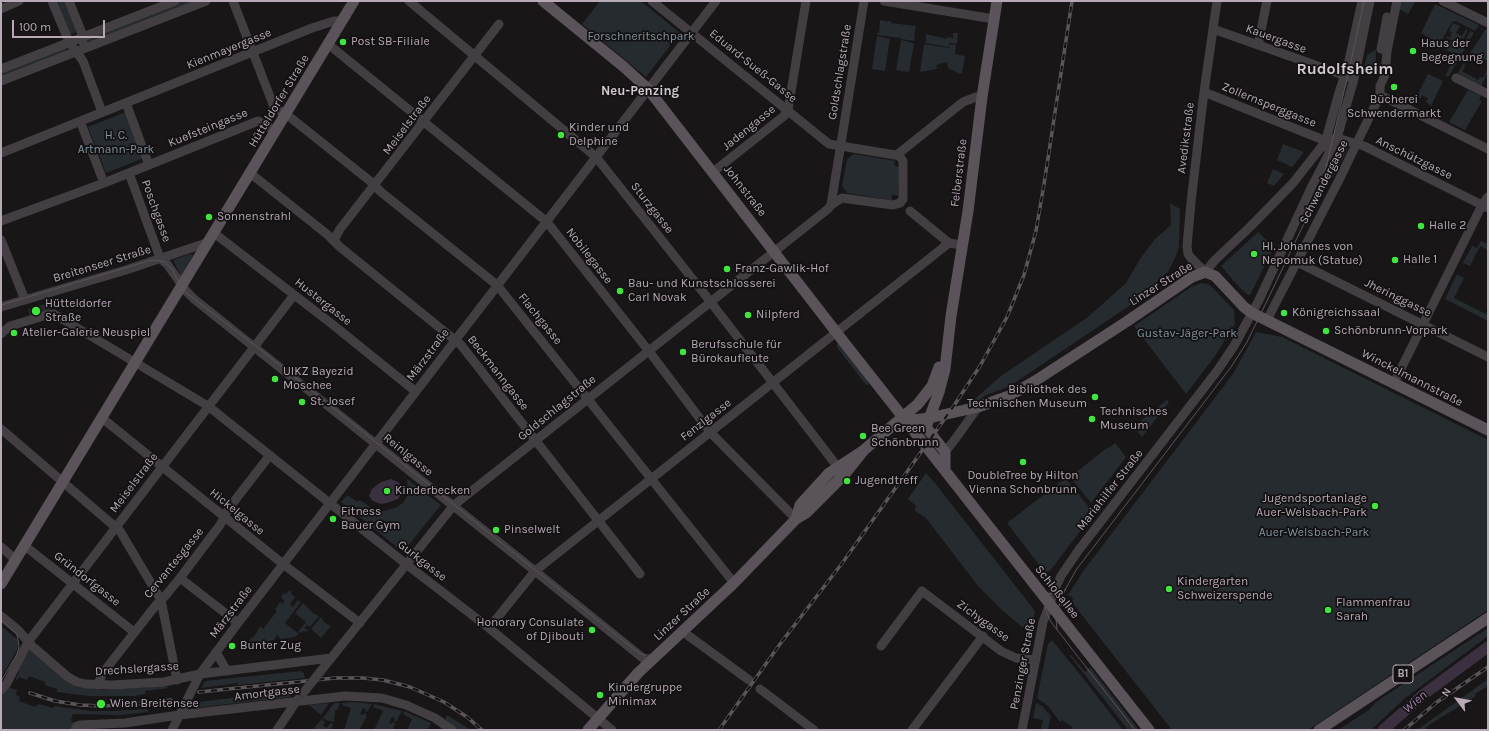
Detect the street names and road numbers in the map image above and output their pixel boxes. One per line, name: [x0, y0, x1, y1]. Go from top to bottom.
street label: Kauergasse: [1244, 21, 1308, 57]
street label: Goldschlagstraße: [825, 23, 855, 121]
street label: Kienmayergasse: [185, 25, 273, 73]
street label: Eduard-Sueß-Gasse: [706, 26, 800, 106]
street label: Hütteldorfer Straße: [246, 52, 312, 150]
street label: Zollernsperggasse: [1220, 79, 1318, 131]
street label: Meiselstraße: [380, 92, 434, 158]
street label: Jadengasse: [720, 102, 778, 154]
street label: Avedikstraße: [1174, 102, 1198, 174]
street label: Kuefsteingasse: [166, 105, 250, 151]
street label: Anschützgasse: [1373, 133, 1455, 183]
street label: Felberstraße: [948, 138, 970, 208]
street label: Schwendergasse: [1297, 138, 1351, 226]
street label: Johnstraße: [720, 162, 770, 220]
street label: Poschgasse: [138, 178, 174, 244]
street label: Sturzgasse: [627, 179, 677, 237]
street label: Nobilegasse: [563, 225, 615, 287]
street label: Breitenseer Straße: [51, 242, 153, 286]
street label: Linzer Straße: [1127, 259, 1195, 309]
street label: Hustergasse: [292, 275, 354, 329]
street label: Jheringgasse: [1362, 276, 1434, 320]
street label: Flachgasse: [515, 290, 565, 348]
street label: Märzstraße: [404, 326, 452, 384]
street label: Beckmanngasse: [464, 333, 532, 413]
street label: Winckelmannstraße: [1359, 346, 1465, 410]
street label: Goldschlagstraße: [515, 372, 599, 444]
street label: Fenzlgasse: [678, 396, 734, 444]
street label: Reinlgasse: [380, 431, 436, 479]
street label: Mariahilfer Straße: [1074, 446, 1146, 534]
street label: Meiselstraße: [107, 450, 161, 516]
street label: Hickelgasse: [207, 486, 267, 538]
street label: Cervantesgasse: [141, 525, 207, 601]
street label: Gurkgasse: [395, 537, 449, 585]
street label: Gründorfgasse: [51, 549, 123, 609]
street label: Schloßallee: [1032, 563, 1082, 621]
street label: Märzstraße: [207, 583, 255, 641]
street label: Linzer Straße: [651, 584, 713, 644]
street label: Zichygasse: [954, 597, 1012, 645]
street label: Penzinger Straße: [1007, 617, 1039, 711]
street label: Drechslergasse: [95, 659, 179, 679]
road number: B1: [1393, 665, 1413, 683]
street label: Amortgasse: [234, 682, 300, 704]

